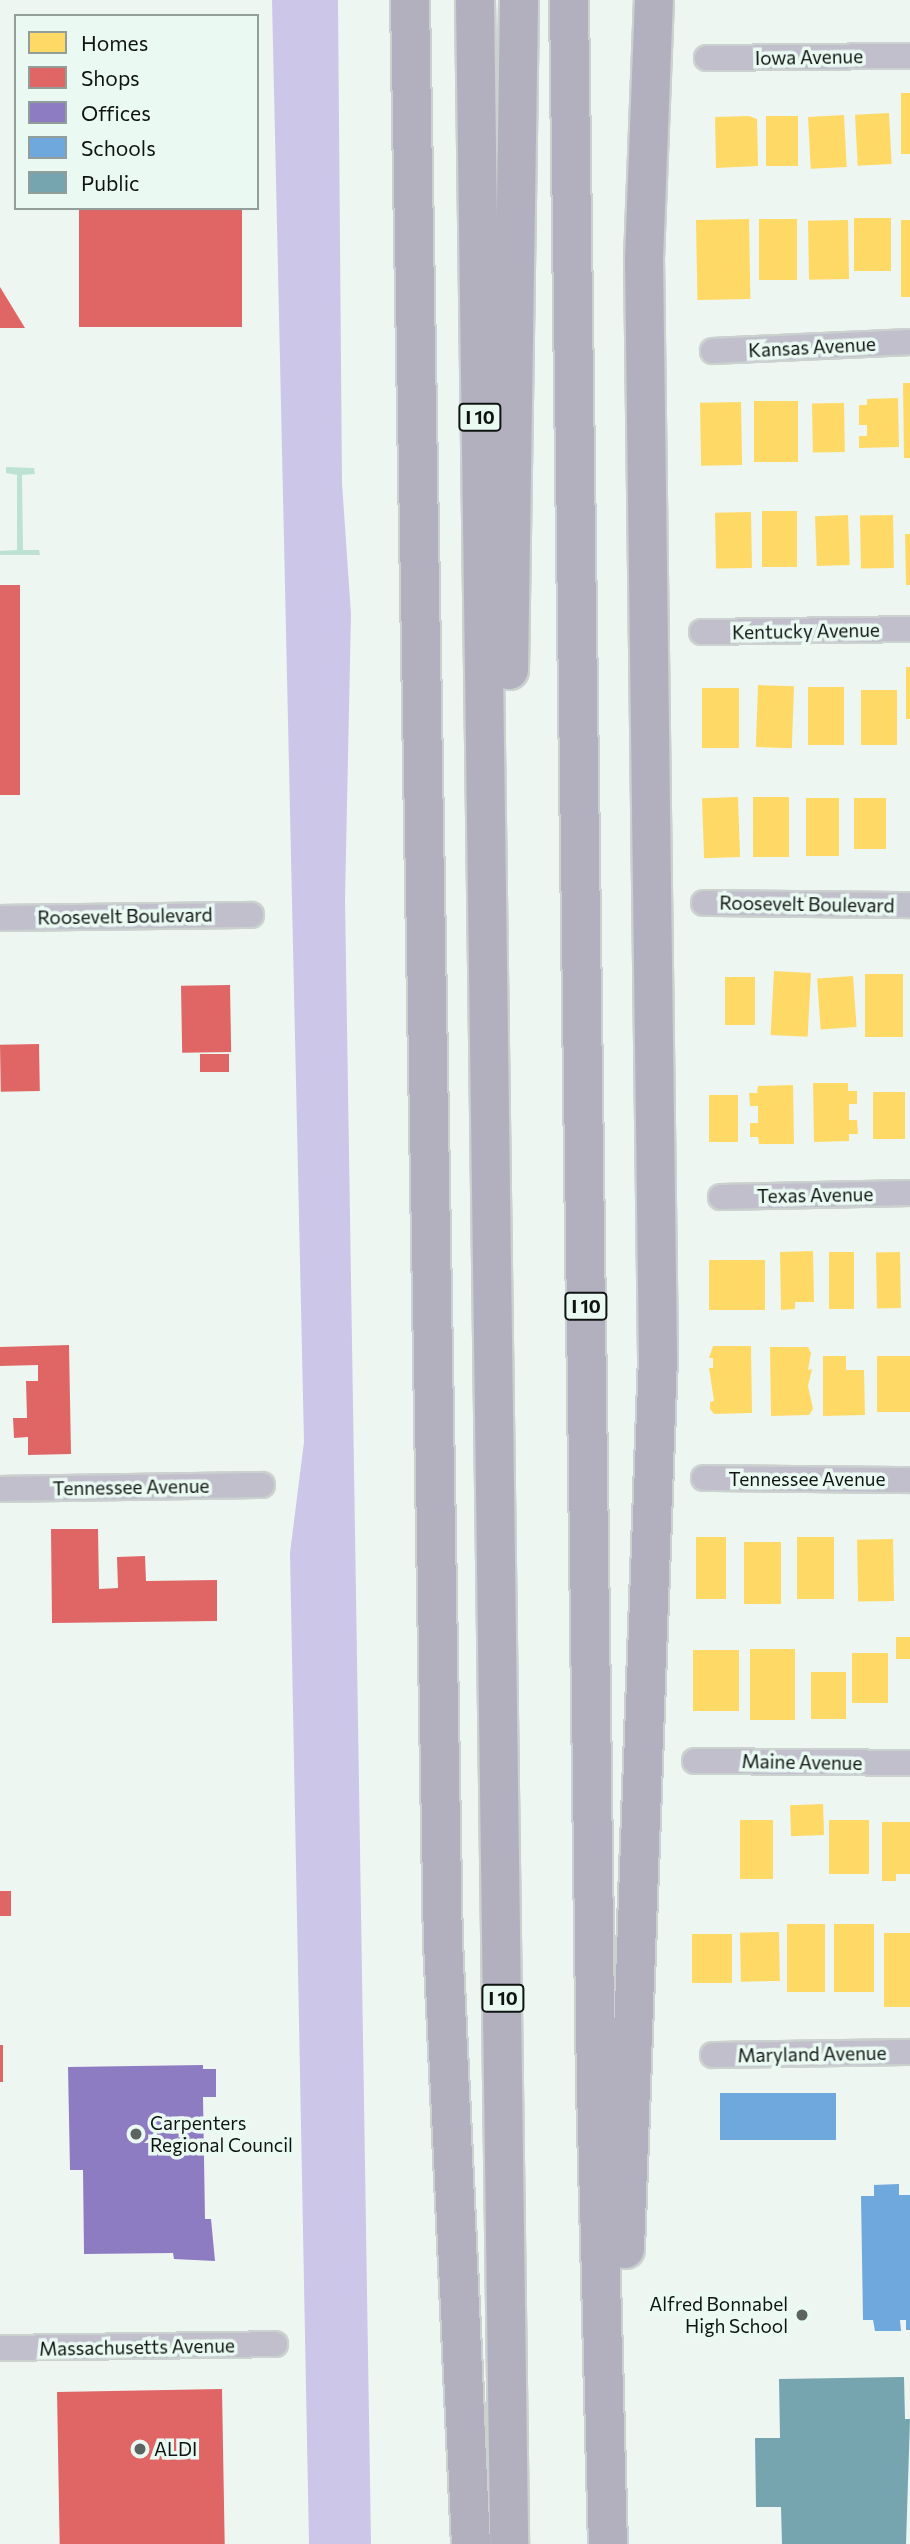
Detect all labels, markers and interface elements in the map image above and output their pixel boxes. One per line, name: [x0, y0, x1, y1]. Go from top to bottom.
legend: [14, 14, 259, 210]
text: Homes: [81, 30, 148, 55]
street label: Iowa Avenue: [755, 45, 863, 69]
text: Shops: [81, 65, 140, 90]
text: Offices: [81, 100, 151, 125]
text: Schools: [81, 135, 156, 160]
text: Public: [81, 170, 139, 195]
street label: Kansas Avenue: [748, 332, 876, 362]
road number: I 10: [457, 402, 503, 432]
street label: Kentucky Avenue: [732, 618, 880, 644]
street label: Roosevelt Boulevard: [719, 891, 895, 917]
street label: Roosevelt Boulevard: [37, 903, 213, 929]
street label: Texas Avenue: [757, 1183, 873, 1207]
road number: I 10: [563, 1292, 609, 1321]
street label: Tennessee Avenue: [729, 1468, 885, 1490]
street label: Tennessee Avenue: [52, 1474, 210, 1500]
street label: Maine Avenue: [741, 1750, 863, 1774]
road number: I 10: [480, 1984, 526, 2012]
street label: Maryland Avenue: [737, 2041, 887, 2067]
place label: Carpenters Regional Council: [150, 2112, 293, 2156]
marker: Carpenters Regional Council: [128, 2126, 144, 2142]
place label: Alfred Bonnabel High School: [649, 2293, 788, 2337]
marker: Alfred Bonnabel High School: [794, 2307, 810, 2323]
street label: Massachusetts Avenue: [39, 2334, 235, 2360]
place label: ALDI: [154, 2438, 197, 2460]
marker: ALDI: [132, 2441, 148, 2457]

